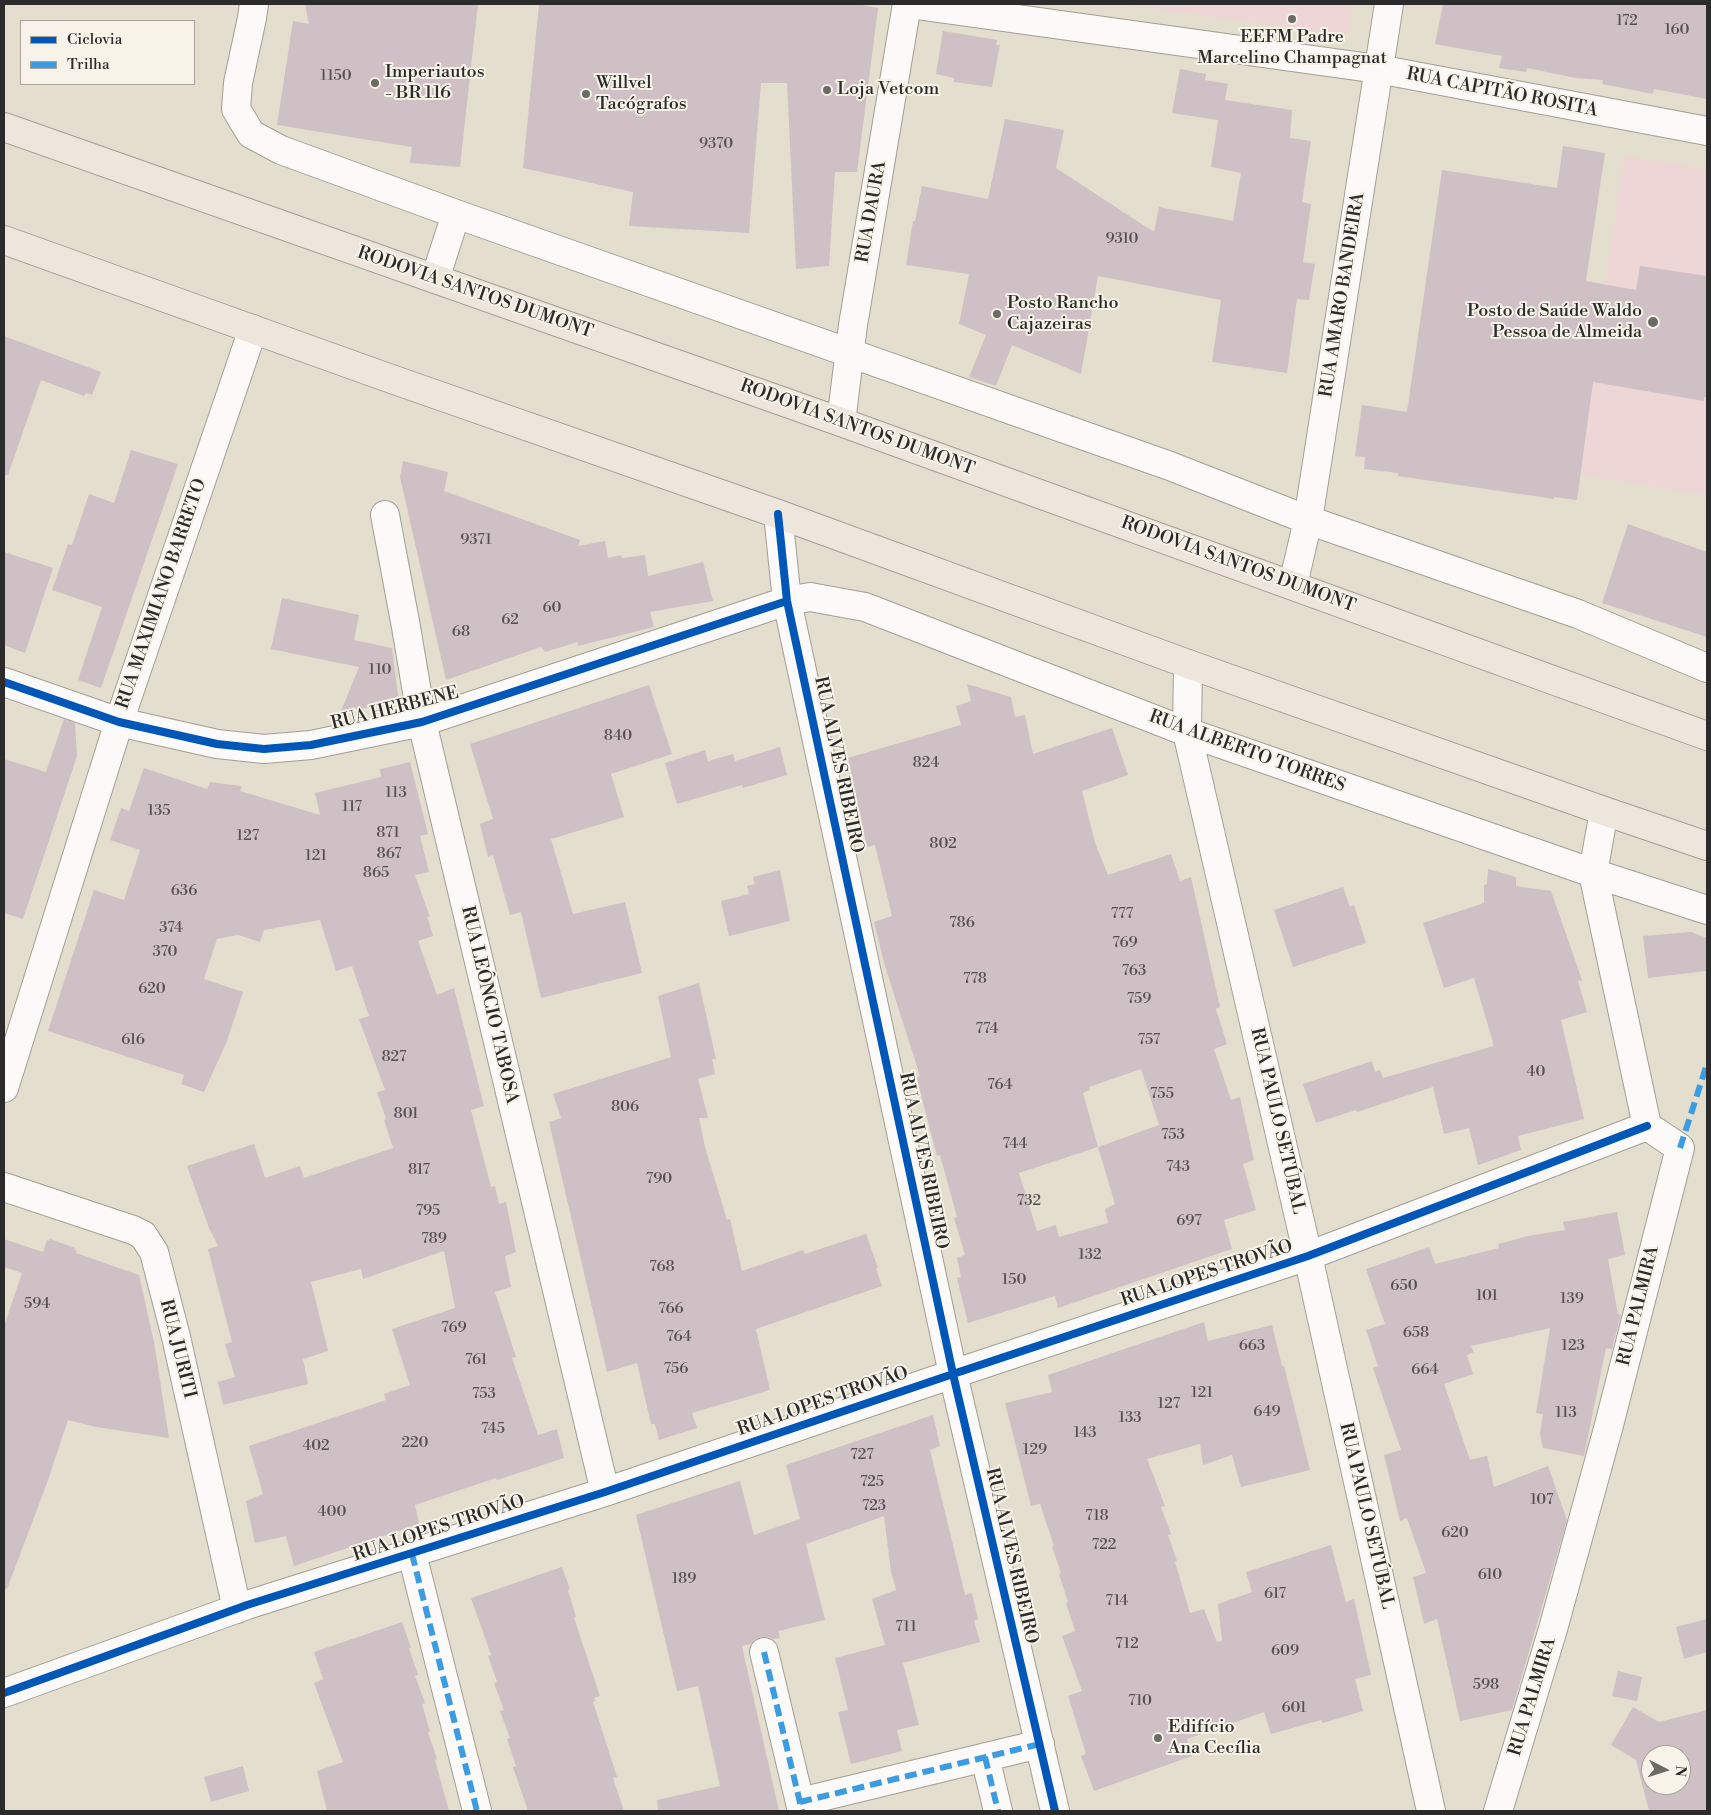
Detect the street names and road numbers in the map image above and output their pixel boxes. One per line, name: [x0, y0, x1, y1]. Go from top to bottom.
street label: RUA CAPITÃO ROSITA: [1404, 64, 1600, 122]
street label: RUA DAURA: [852, 159, 892, 265]
street label: RUA AMARO BANDEIRA: [1316, 191, 1370, 399]
street label: RODOVIA SANTOS DUMONT: [354, 242, 596, 344]
street label: RODOVIA SANTOS DUMONT: [737, 375, 977, 481]
street label: RUA MAXIMIANO BARRETO: [112, 476, 212, 712]
street label: RODOVIA SANTOS DUMONT: [1118, 512, 1358, 618]
street label: RUA ALVES RIBEIRO: [809, 675, 867, 855]
street label: RUA HERBENE: [329, 683, 461, 735]
street label: RUA ALBERTO TORRES: [1146, 706, 1348, 798]
street label: RUA LEÔNCIO TABOSA: [456, 904, 522, 1106]
street label: RUA PAULO SETÚBAL: [1245, 1026, 1309, 1216]
street label: RUA ALVES RIBEIRO: [894, 1071, 952, 1251]
street label: RUA LOPES TROVÃO: [1118, 1236, 1296, 1312]
street label: RUA PALMIRA: [1614, 1244, 1664, 1368]
street label: RUA JURITI: [154, 1297, 200, 1401]
street label: RUA LOPES TROVÃO: [735, 1363, 911, 1441]
street label: RUA PAULO SETÚBAL: [1334, 1421, 1398, 1611]
street label: RUA ALVES RIBEIRO: [980, 1466, 1042, 1646]
street label: RUA LOPES TROVÃO: [350, 1491, 528, 1567]
street label: RUA PALMIRA: [1505, 1635, 1561, 1759]

